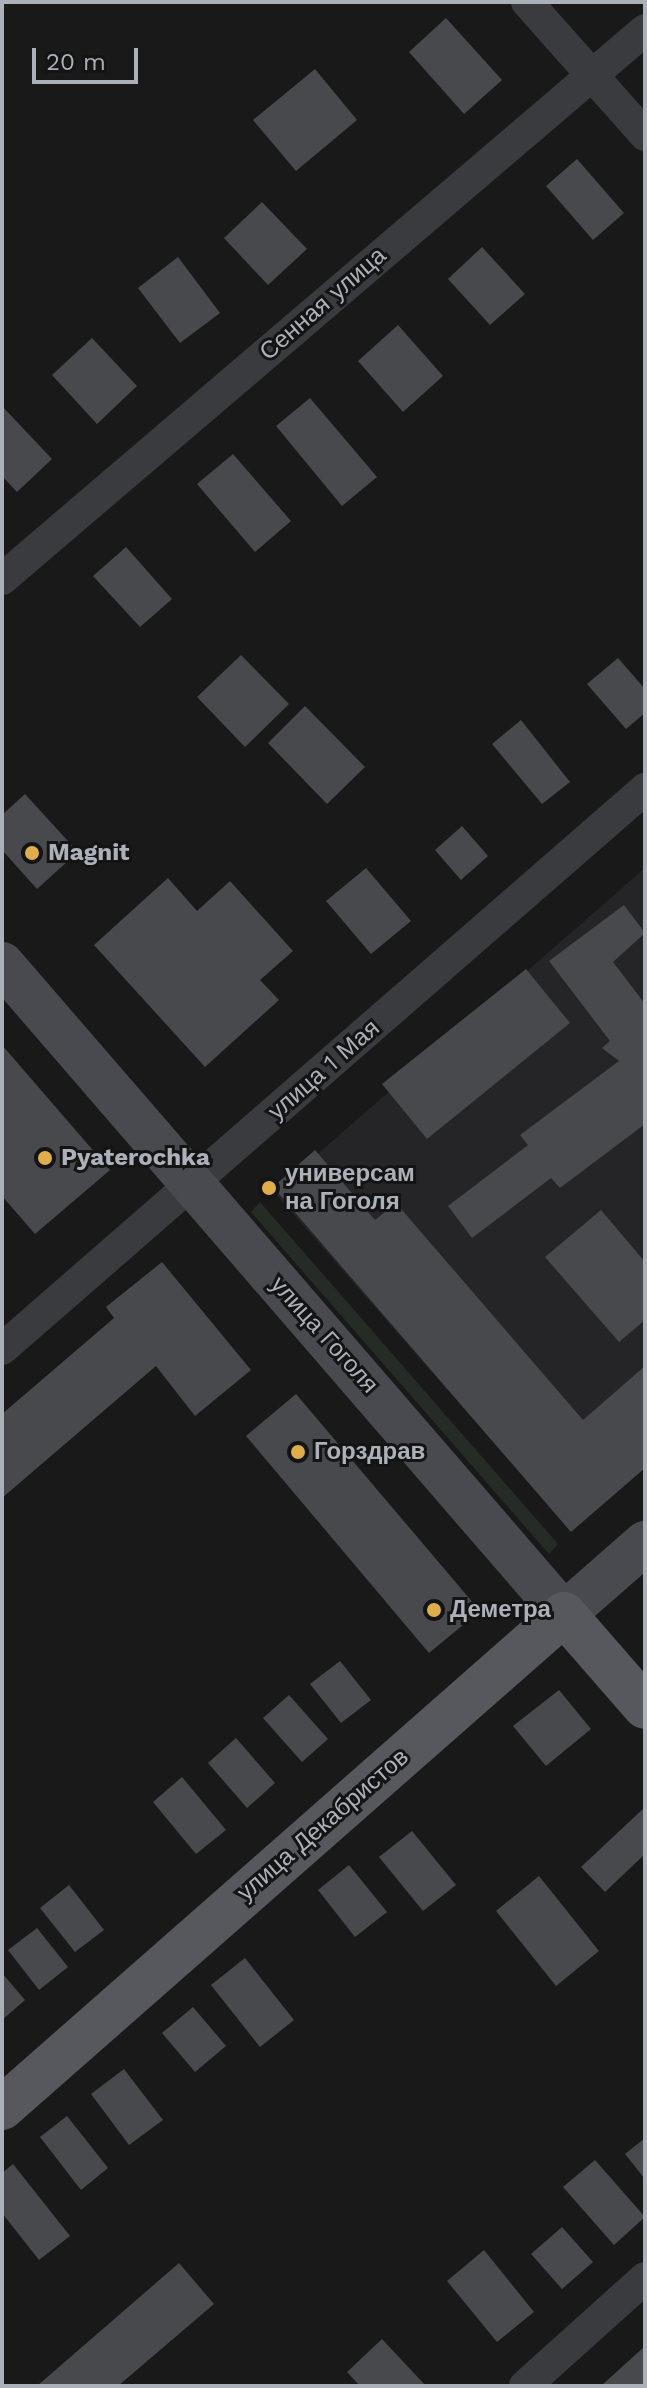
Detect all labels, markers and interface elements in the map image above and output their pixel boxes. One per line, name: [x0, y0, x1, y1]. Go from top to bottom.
scale bar: [36, 32, 142, 82]
text: 20 m: [46, 48, 106, 76]
street label: Сенная улица: [254, 241, 392, 367]
place label: Magnit: [48, 839, 130, 867]
marker: Magnit: [23, 844, 41, 862]
street label: улица 1 Мая: [262, 1014, 386, 1126]
place label: Pyaterochka: [61, 1144, 210, 1172]
marker: Pyaterochka: [36, 1149, 54, 1167]
place label: универсам на Гоголя: [285, 1160, 415, 1216]
marker: универсам на Гоголя: [260, 1179, 278, 1197]
street label: улица Гоголя: [264, 1271, 384, 1399]
place label: Горздрав: [314, 1438, 425, 1466]
marker: Горздрав: [289, 1443, 307, 1461]
place label: Деметра: [450, 1596, 551, 1624]
marker: Деметра: [425, 1601, 443, 1619]
street label: улица Декабристов: [231, 1743, 415, 1907]

